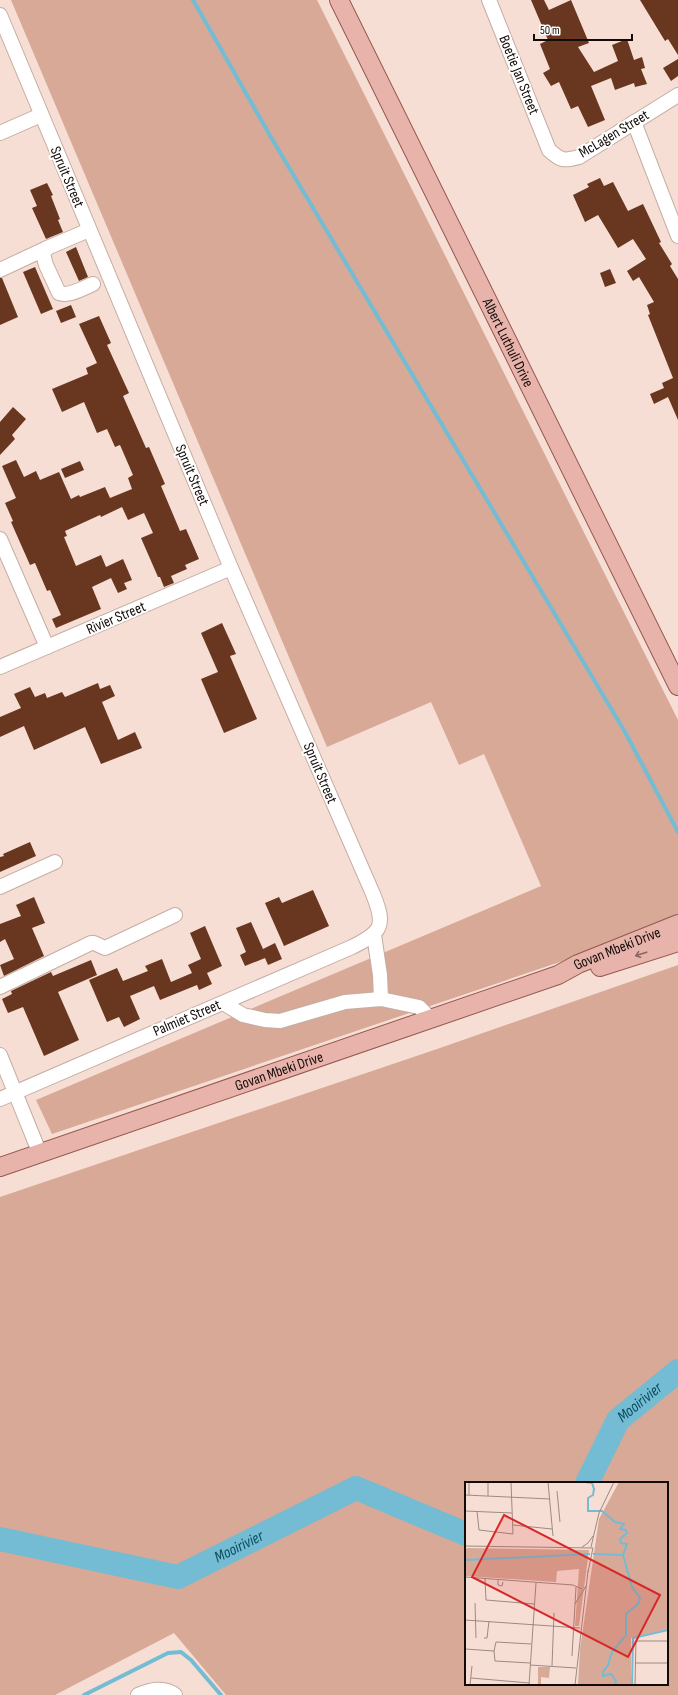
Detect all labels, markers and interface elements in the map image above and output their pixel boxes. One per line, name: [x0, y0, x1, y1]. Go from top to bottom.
scale bar: [534, 16, 632, 42]
text: 50 m: [540, 23, 560, 38]
street label: Boetie Jan Street: [494, 33, 544, 118]
street label: McLagen Street: [575, 105, 653, 162]
street label: Spruit Street: [46, 144, 89, 211]
street label: Albert Luthuli Drive: [478, 294, 538, 390]
street label: Spruit Street: [171, 442, 214, 509]
street label: Rivier Street: [83, 597, 149, 639]
street label: Spruit Street: [299, 740, 342, 807]
street label: Govan Mbeki Drive: [570, 922, 663, 974]
one-way arrow: [634, 951, 647, 958]
street label: Palmiet Street: [150, 995, 224, 1041]
street label: Govan Mbeki Drive: [232, 1047, 326, 1095]
water label: Mooirivier: [613, 1378, 666, 1426]
inset map: [465, 1482, 668, 1685]
water label: Mooirivier: [211, 1526, 267, 1567]

